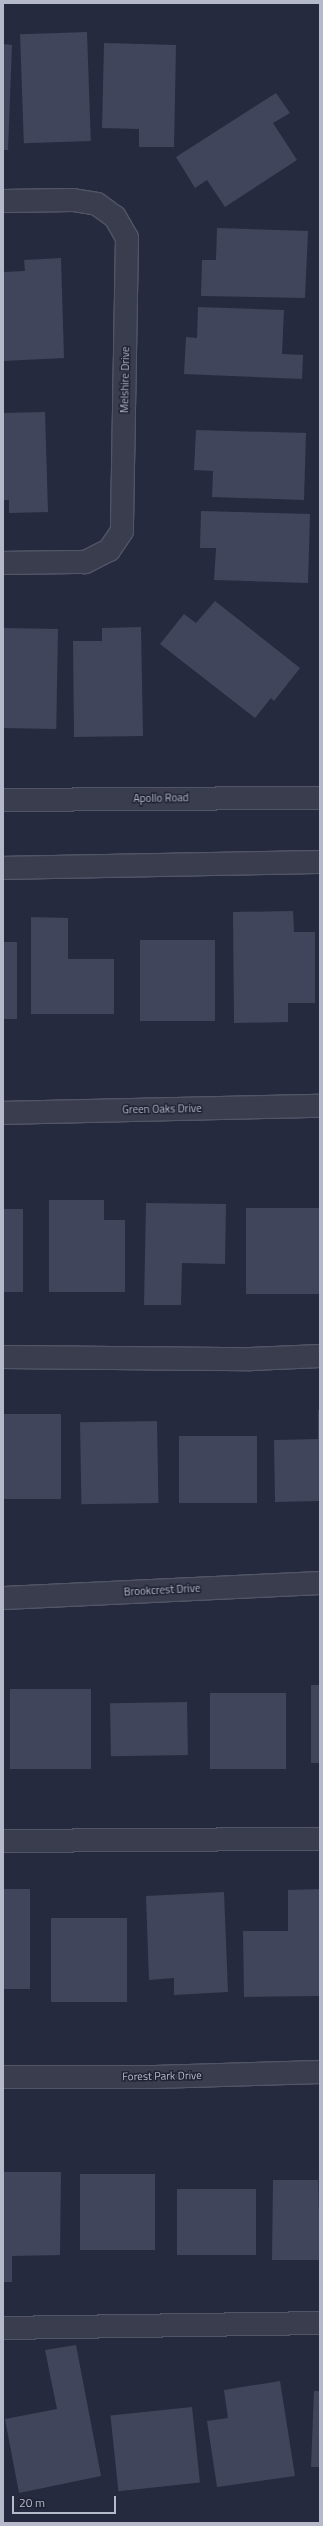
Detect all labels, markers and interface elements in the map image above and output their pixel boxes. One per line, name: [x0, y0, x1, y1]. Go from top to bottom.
street label: Melshire Drive: [118, 347, 132, 413]
street label: Apollo Road: [133, 791, 189, 805]
street label: Green Oaks Drive: [122, 1102, 202, 1116]
street label: Brookcrest Drive: [123, 1581, 201, 1599]
street label: Forest Park Drive: [122, 2069, 202, 2083]
scale bar: [14, 2488, 118, 2514]
text: 20 m: [19, 2493, 45, 2512]

